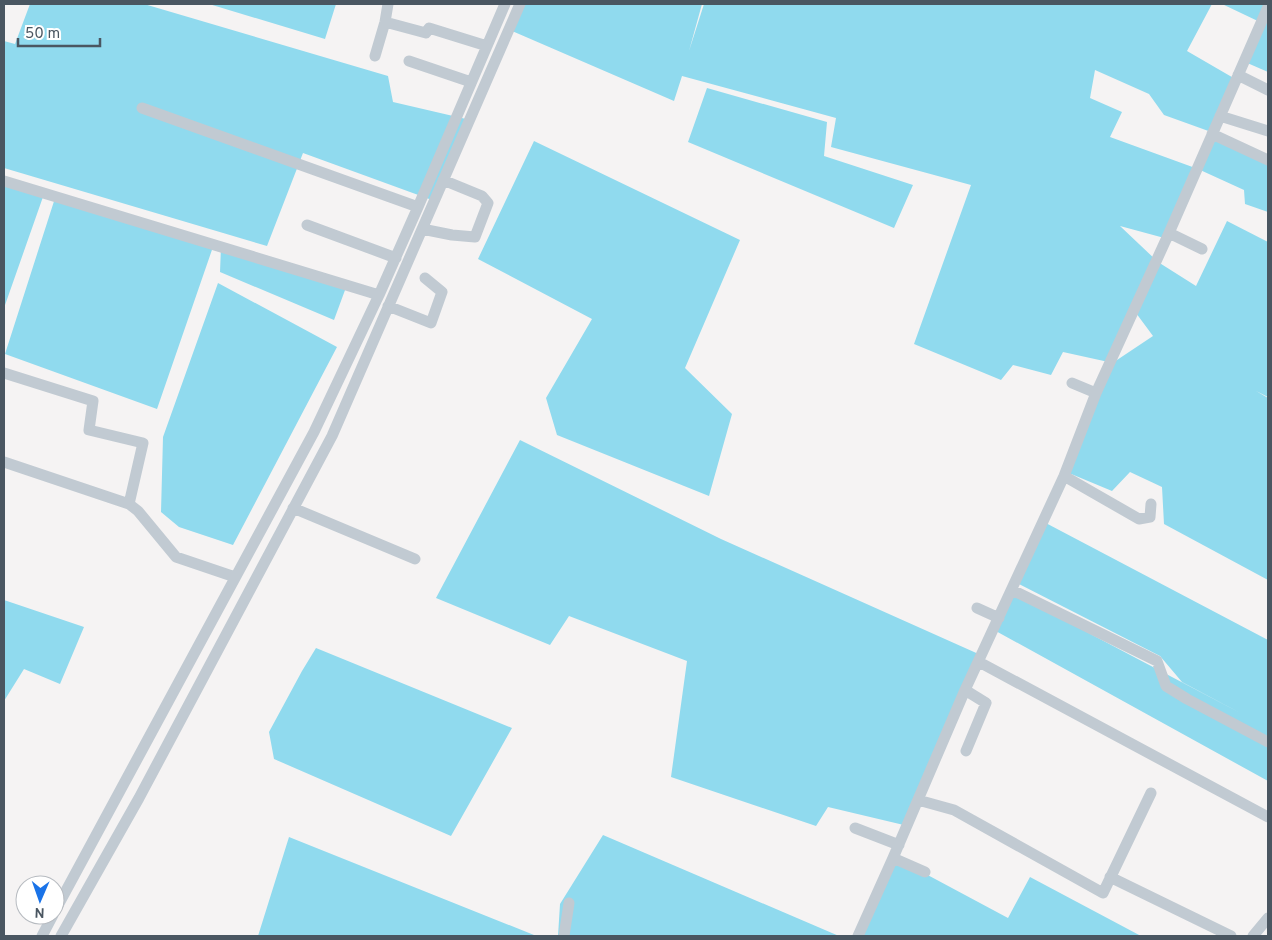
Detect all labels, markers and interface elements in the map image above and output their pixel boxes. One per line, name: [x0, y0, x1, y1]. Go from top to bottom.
scale bar: [18, 15, 100, 47]
text: 50 m: [25, 25, 60, 44]
north arrow: [15, 875, 65, 925]
text: N: [34, 903, 45, 920]

